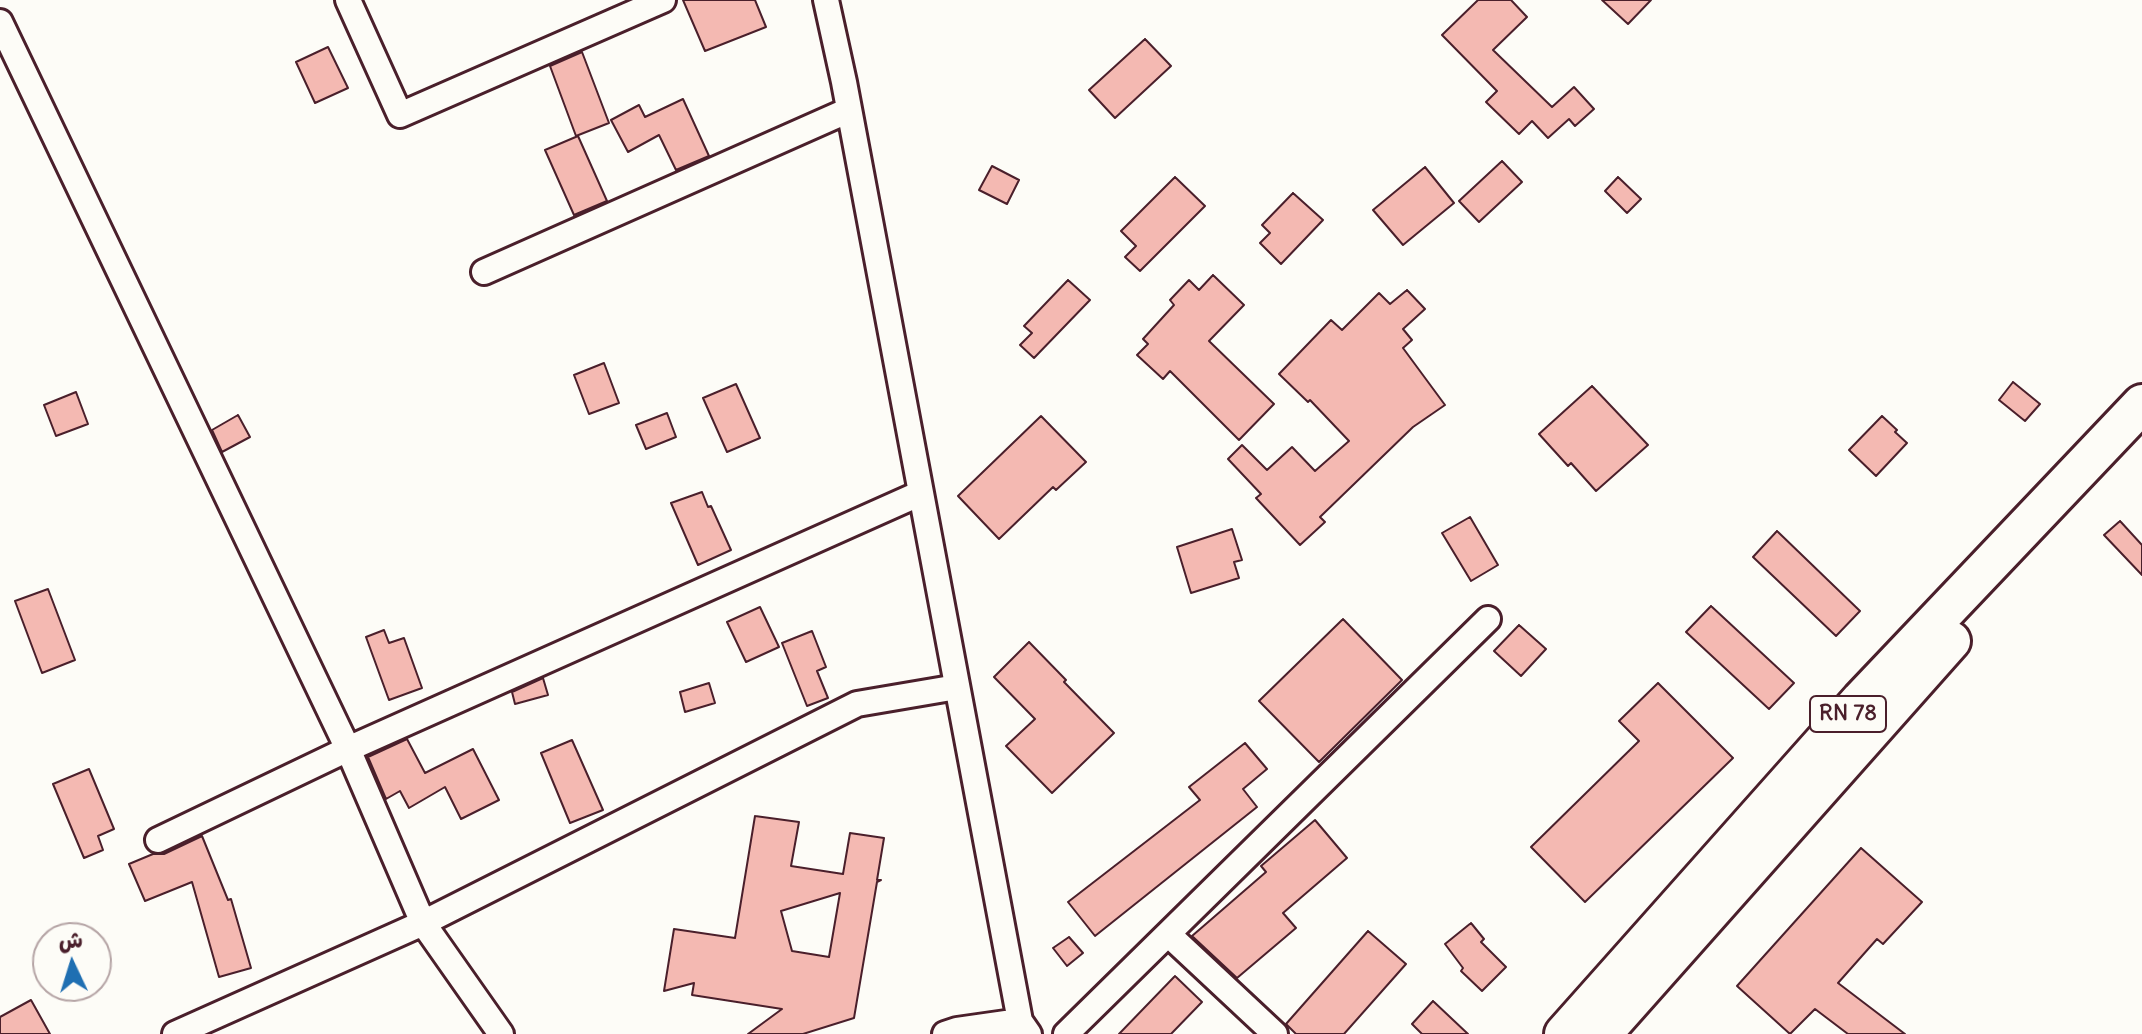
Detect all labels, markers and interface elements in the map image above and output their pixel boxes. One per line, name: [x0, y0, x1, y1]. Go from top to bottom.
road number: RN 78: [1810, 696, 1886, 732]
north arrow: [32, 922, 112, 1002]
text: ش: [57, 925, 84, 955]

